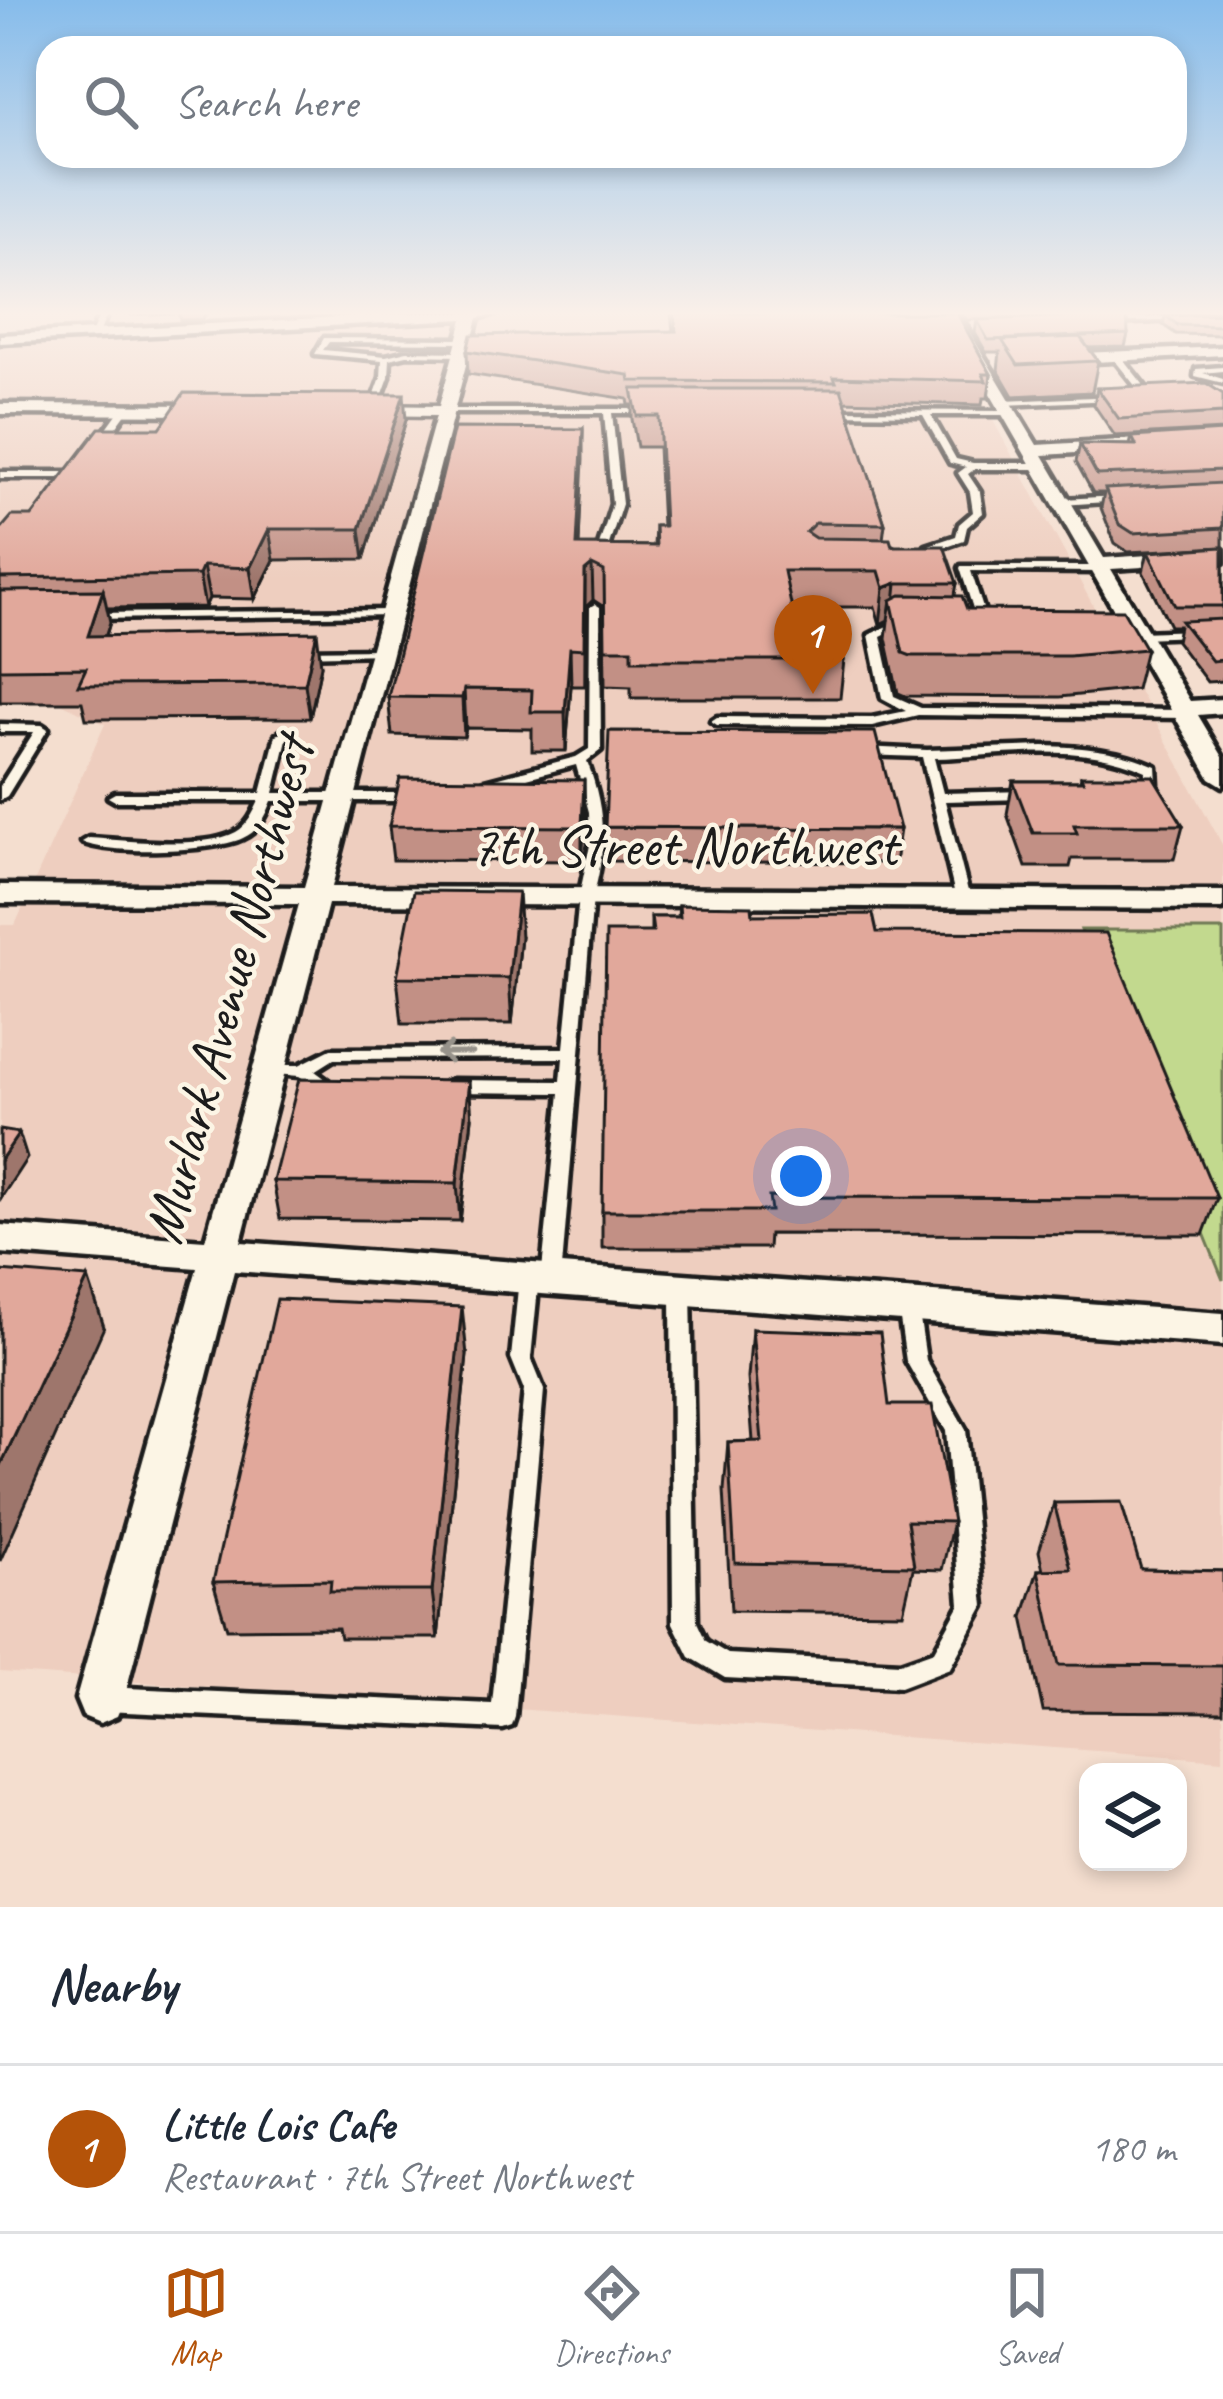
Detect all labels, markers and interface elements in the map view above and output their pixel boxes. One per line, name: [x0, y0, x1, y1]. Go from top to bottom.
search box: [36, 36, 1187, 168]
icon: search: [78, 69, 144, 135]
text: Search here: [174, 74, 357, 131]
pin: 1: [774, 595, 852, 694]
street label: Murlark Avenue Northwest: [126, 722, 332, 1251]
street label: 7th Street Northwest: [471, 810, 903, 882]
one-way arrow: [436, 1042, 475, 1064]
your location: [771, 1146, 831, 1206]
map controls: [1079, 1763, 1187, 1871]
button: layers: [1079, 1763, 1187, 1871]
text: Nearby: [48, 1953, 176, 2017]
text: Little Lois Cafe: [162, 2096, 394, 2153]
text: 1: [78, 2124, 96, 2173]
text: 180 m: [1091, 2124, 1175, 2173]
text: Restaurant · 7th Street Northwest: [162, 2153, 631, 2202]
tab: Map: [163, 2260, 229, 2374]
tab: Directions: [554, 2260, 669, 2374]
tab: Saved: [994, 2260, 1060, 2374]

